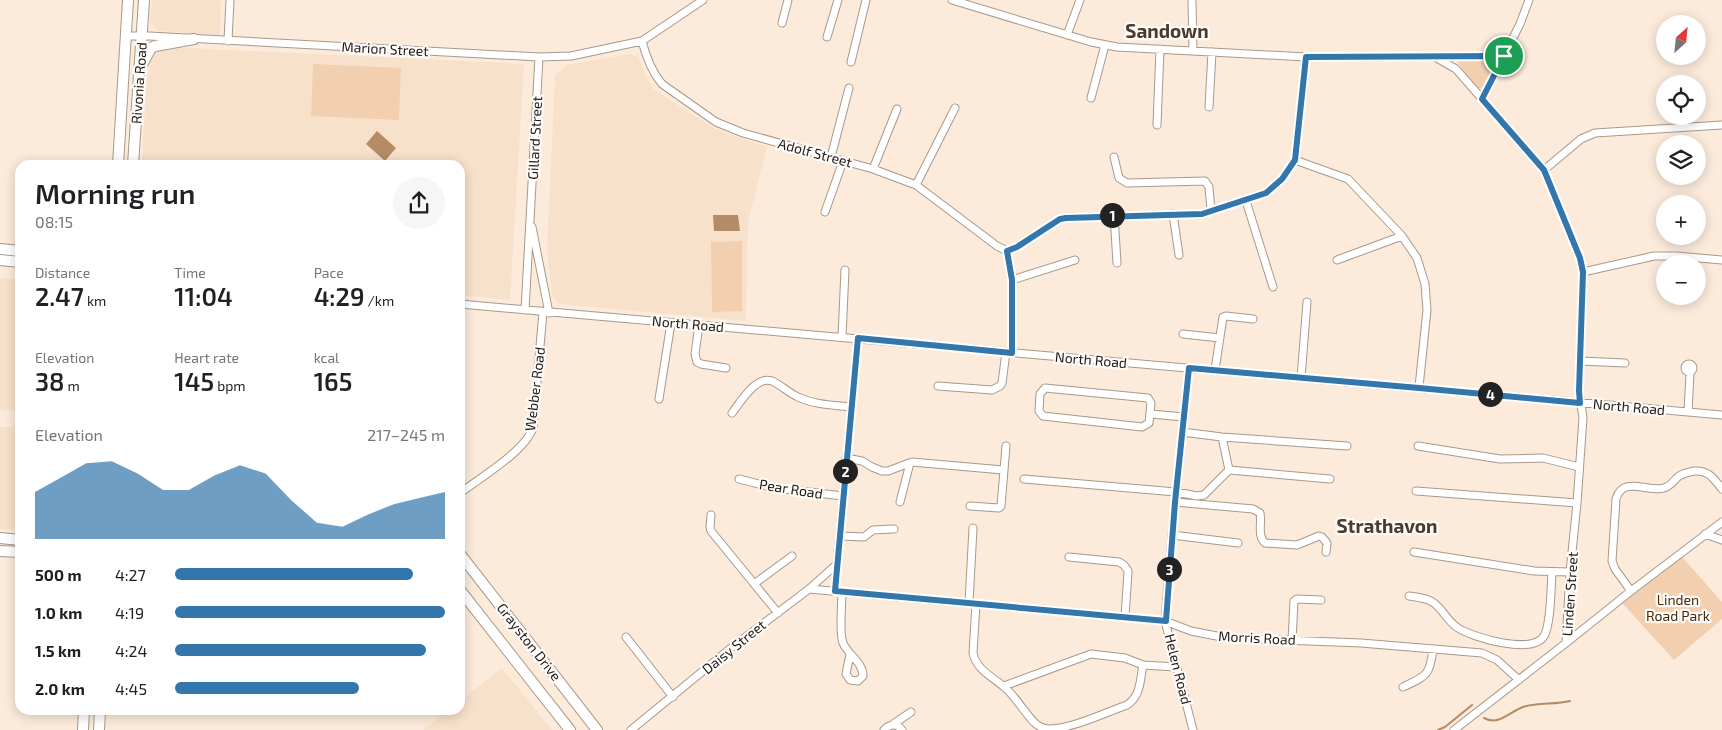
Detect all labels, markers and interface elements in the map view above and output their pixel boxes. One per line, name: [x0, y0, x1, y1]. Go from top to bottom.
north arrow: [1656, 15, 1706, 65]
map controls: [1656, 15, 1706, 305]
district label: Sandown: [1125, 19, 1209, 42]
pin: [1483, 35, 1525, 77]
street label: Marion Street: [341, 38, 429, 59]
street label: Rivonia Road: [127, 41, 150, 124]
icon: arrive: [1490, 42, 1518, 70]
button: locate: [1656, 75, 1706, 125]
street label: Gillard Street: [524, 96, 545, 180]
street label: Adolf Street: [776, 134, 854, 171]
button: layers: [1656, 135, 1706, 185]
text: Morning run: [35, 176, 195, 210]
button: share: [393, 177, 445, 229]
button: +: [1656, 195, 1706, 245]
pin: 1: [1100, 202, 1124, 228]
text: 1: [1109, 207, 1116, 224]
text: 08:15: [35, 212, 73, 231]
button: −: [1656, 255, 1706, 305]
text: Distance: [35, 264, 90, 281]
text: Time: [174, 264, 206, 281]
text: Pace: [314, 264, 344, 281]
text: 2.47: [35, 281, 84, 311]
text: 11:04: [174, 281, 233, 311]
text: 4:29: [314, 281, 364, 311]
text: km: [84, 292, 106, 309]
text: /km: [364, 292, 394, 309]
street label: North Road: [651, 312, 725, 335]
street label: Webber Road: [521, 346, 548, 432]
street label: North Road: [1054, 348, 1128, 371]
text: Elevation: [35, 349, 94, 366]
text: Heart rate: [174, 349, 239, 366]
text: kcal: [314, 349, 339, 366]
text: 38: [35, 366, 64, 396]
text: 145: [174, 366, 214, 396]
text: 165: [314, 366, 352, 396]
text: m: [64, 377, 80, 394]
text: bpm: [214, 377, 246, 394]
pin: 4: [1478, 382, 1502, 406]
text: 4: [1486, 386, 1495, 403]
street label: North Road: [1592, 395, 1666, 418]
text: Elevation: [35, 425, 103, 444]
text: 217–245 m: [367, 425, 445, 444]
pin: 2: [832, 458, 858, 484]
text: 2: [841, 463, 850, 480]
street label: Pear Road: [758, 475, 824, 502]
district label: Strathavon: [1337, 514, 1437, 537]
street label: Linden Street: [1558, 551, 1581, 637]
pin: 3: [1156, 556, 1182, 582]
text: 3: [1166, 561, 1173, 578]
text: 500 m: [35, 565, 82, 584]
text: 4:27: [115, 565, 146, 584]
park label: Linden Road Park: [1646, 591, 1710, 624]
street label: Grayston Drive: [494, 599, 565, 684]
text: 1.0 km: [35, 603, 82, 622]
text: 4:19: [115, 603, 144, 622]
street label: Daisy Street: [699, 616, 769, 677]
street label: Morris Road: [1218, 627, 1296, 648]
street label: Helen Road: [1162, 632, 1195, 706]
text: 1.5 km: [35, 641, 81, 660]
text: 4:24: [115, 641, 147, 660]
text: 2.0 km: [35, 679, 85, 698]
text: 4:45: [115, 679, 147, 698]

